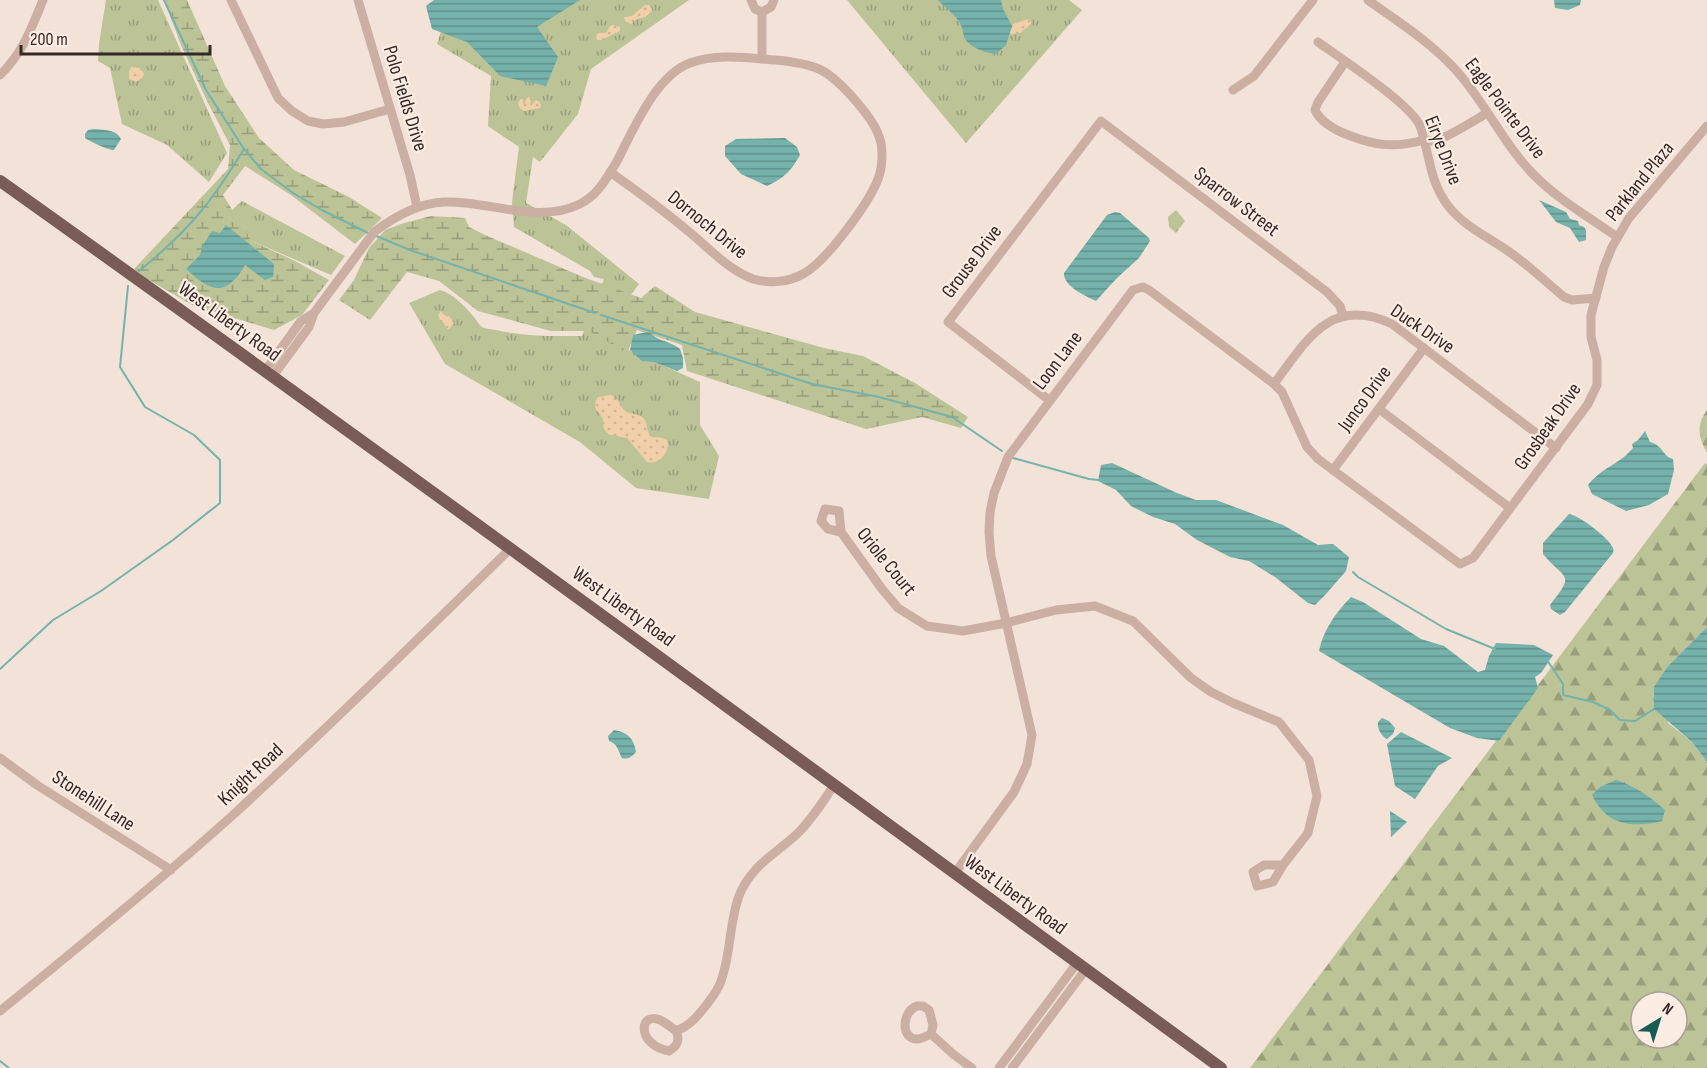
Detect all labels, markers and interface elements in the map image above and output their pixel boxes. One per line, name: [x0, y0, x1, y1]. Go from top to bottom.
scale bar: [21, 18, 210, 56]
text: 200 m: [30, 29, 68, 50]
street label: Polo Fields Drive: [378, 43, 432, 154]
street label: Eagle Pointe Drive: [1460, 54, 1551, 164]
street label: Eirye Drive: [1419, 113, 1467, 188]
street label: Parkland Plaza: [1600, 137, 1679, 226]
street label: Sparrow Street: [1189, 162, 1284, 242]
street label: Dornoch Drive: [663, 185, 752, 264]
street label: Grouse Drive: [937, 220, 1007, 303]
street label: West Liberty Road: [173, 277, 285, 367]
street label: Duck Drive: [1386, 299, 1459, 359]
street label: Loon Lane: [1028, 327, 1088, 395]
street label: Junco Drive: [1332, 361, 1397, 437]
street label: Grosbeak Drive: [1509, 378, 1587, 475]
street label: Oriole Court: [851, 523, 921, 601]
street label: West Liberty Road: [567, 562, 679, 652]
street label: Knight Road: [213, 739, 288, 811]
street label: Stonehill Lane: [48, 765, 139, 837]
street label: West Liberty Road: [959, 850, 1071, 940]
north arrow: [1629, 990, 1689, 1050]
text: N: [1658, 999, 1677, 1019]

